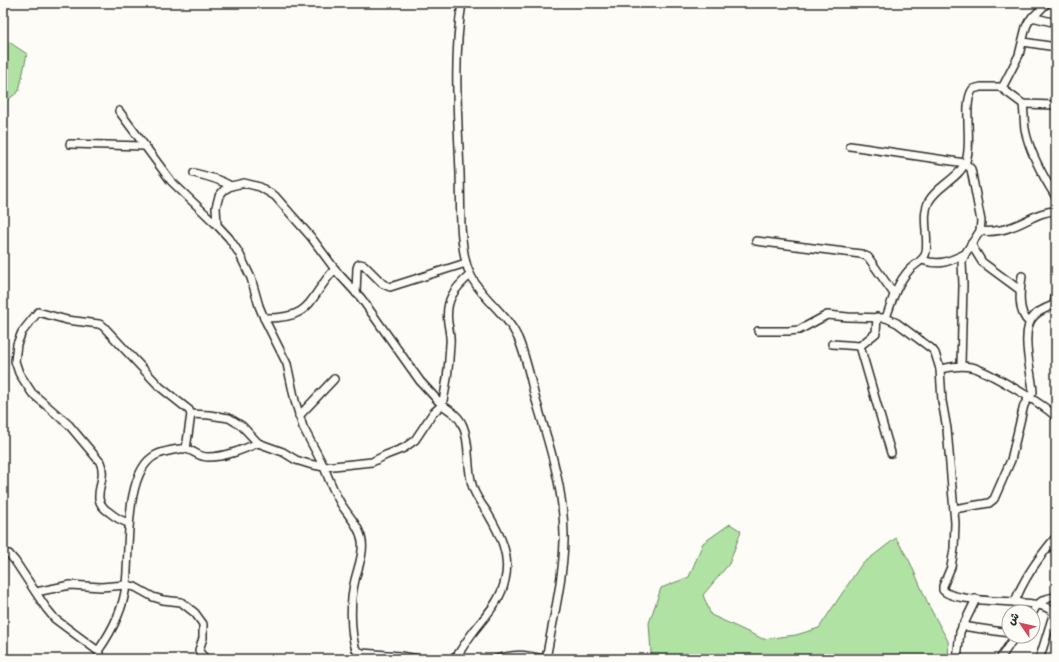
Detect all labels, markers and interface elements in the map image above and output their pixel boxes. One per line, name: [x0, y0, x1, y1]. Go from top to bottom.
north arrow: [1001, 604, 1041, 644]
text: ش: [1004, 609, 1022, 627]

